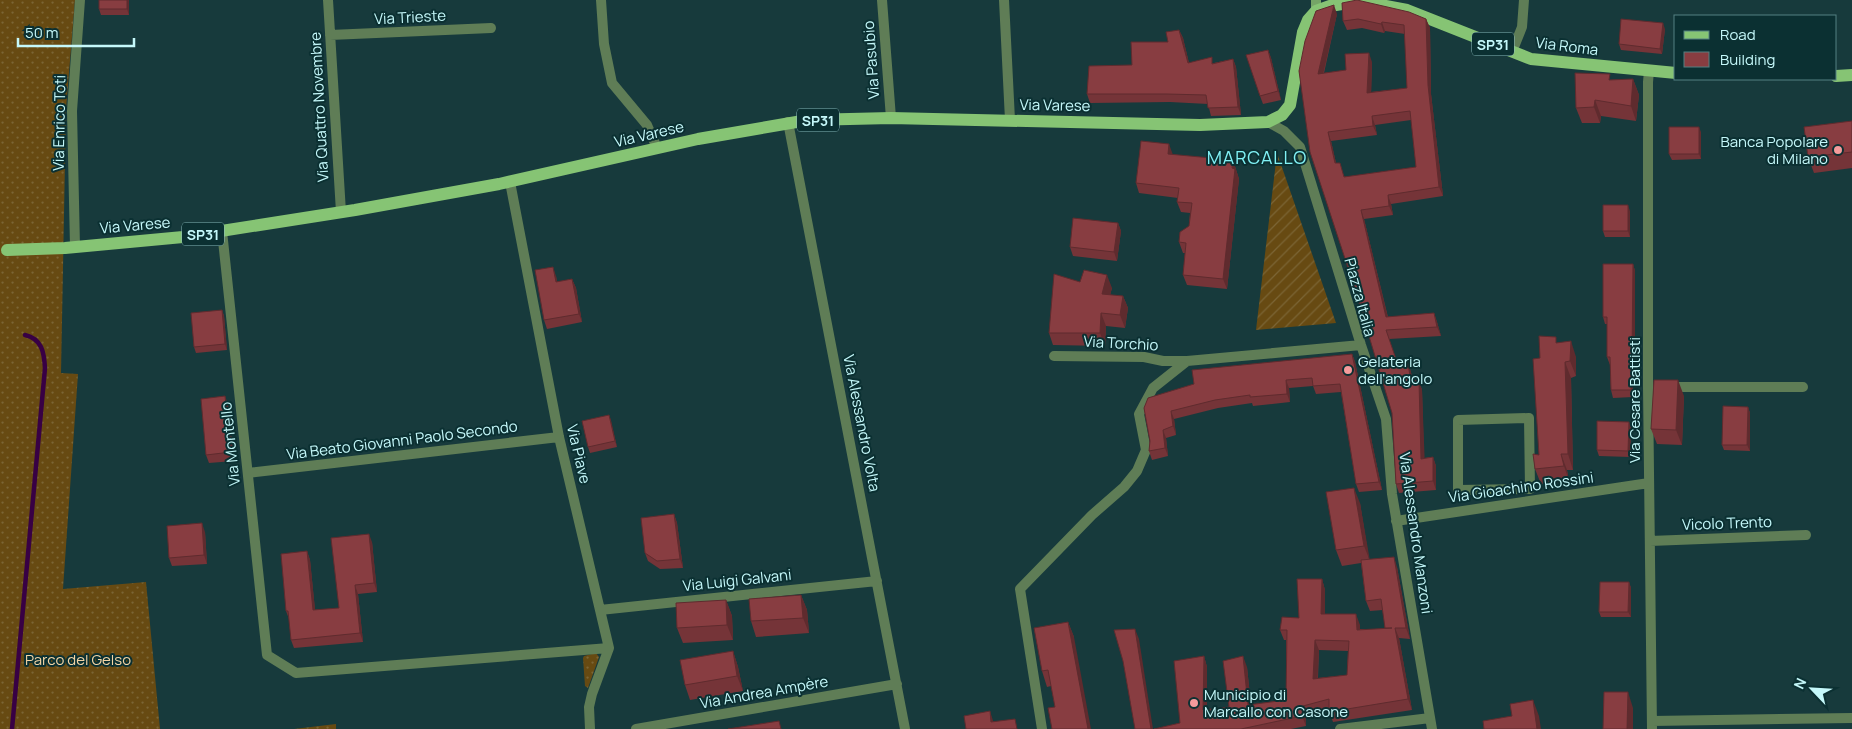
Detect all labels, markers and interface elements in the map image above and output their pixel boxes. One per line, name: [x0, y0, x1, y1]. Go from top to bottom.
street label: Via Trieste: [374, 5, 447, 29]
scale bar: [18, 15, 134, 47]
legend: [1674, 15, 1837, 80]
street label: Via Pasubio: [858, 20, 884, 100]
text: 50 m: [25, 22, 59, 43]
text: Road: [1720, 24, 1756, 45]
street label: Via Quattro Novembre: [305, 31, 333, 183]
street label: Via Roma: [1534, 32, 1600, 60]
road number: SP31: [1472, 33, 1514, 56]
text: Building: [1720, 49, 1775, 70]
street label: Via Enrico Toti: [48, 75, 70, 171]
street label: Via Varese: [1019, 94, 1091, 116]
road number: SP31: [797, 108, 839, 132]
street label: Via Varese: [612, 116, 686, 152]
place label: Banca Popolare di Milano: [1721, 131, 1828, 169]
marker: Banca Popolare di Milano: [1832, 144, 1844, 156]
district label: MARCALLO: [1207, 145, 1307, 169]
street label: Via Varese: [99, 211, 171, 239]
road number: SP31: [182, 222, 224, 245]
street label: Piazza Italia: [1339, 255, 1381, 339]
street label: Via Torchio: [1083, 331, 1159, 355]
street label: Via Cesare Battisti: [1624, 337, 1645, 463]
place label: Gelateria dell'angolo: [1358, 351, 1432, 389]
street label: Via Alessandro Volta: [838, 353, 886, 493]
marker: Gelateria dell'angolo: [1342, 364, 1354, 376]
street label: Via Montello: [215, 401, 245, 487]
street label: Via Beato Giovanni Paolo Secondo: [285, 415, 519, 465]
street label: Via Piave: [562, 422, 596, 486]
street label: Via Alessandro Manzoni: [1394, 451, 1438, 615]
street label: Via Gioachino Rossini: [1447, 466, 1595, 508]
street label: Vicolo Trento: [1682, 511, 1772, 535]
street label: Via Luigi Galvani: [682, 564, 792, 596]
park label: Parco del Gelso: [25, 649, 131, 670]
north arrow: [1787, 664, 1837, 714]
street label: Via Andrea Ampère: [698, 670, 830, 714]
text: N: [1789, 675, 1811, 692]
place label: Municipio di Marcallo con Casone: [1204, 684, 1348, 722]
marker: Municipio di Marcallo con Casone: [1188, 697, 1200, 709]

